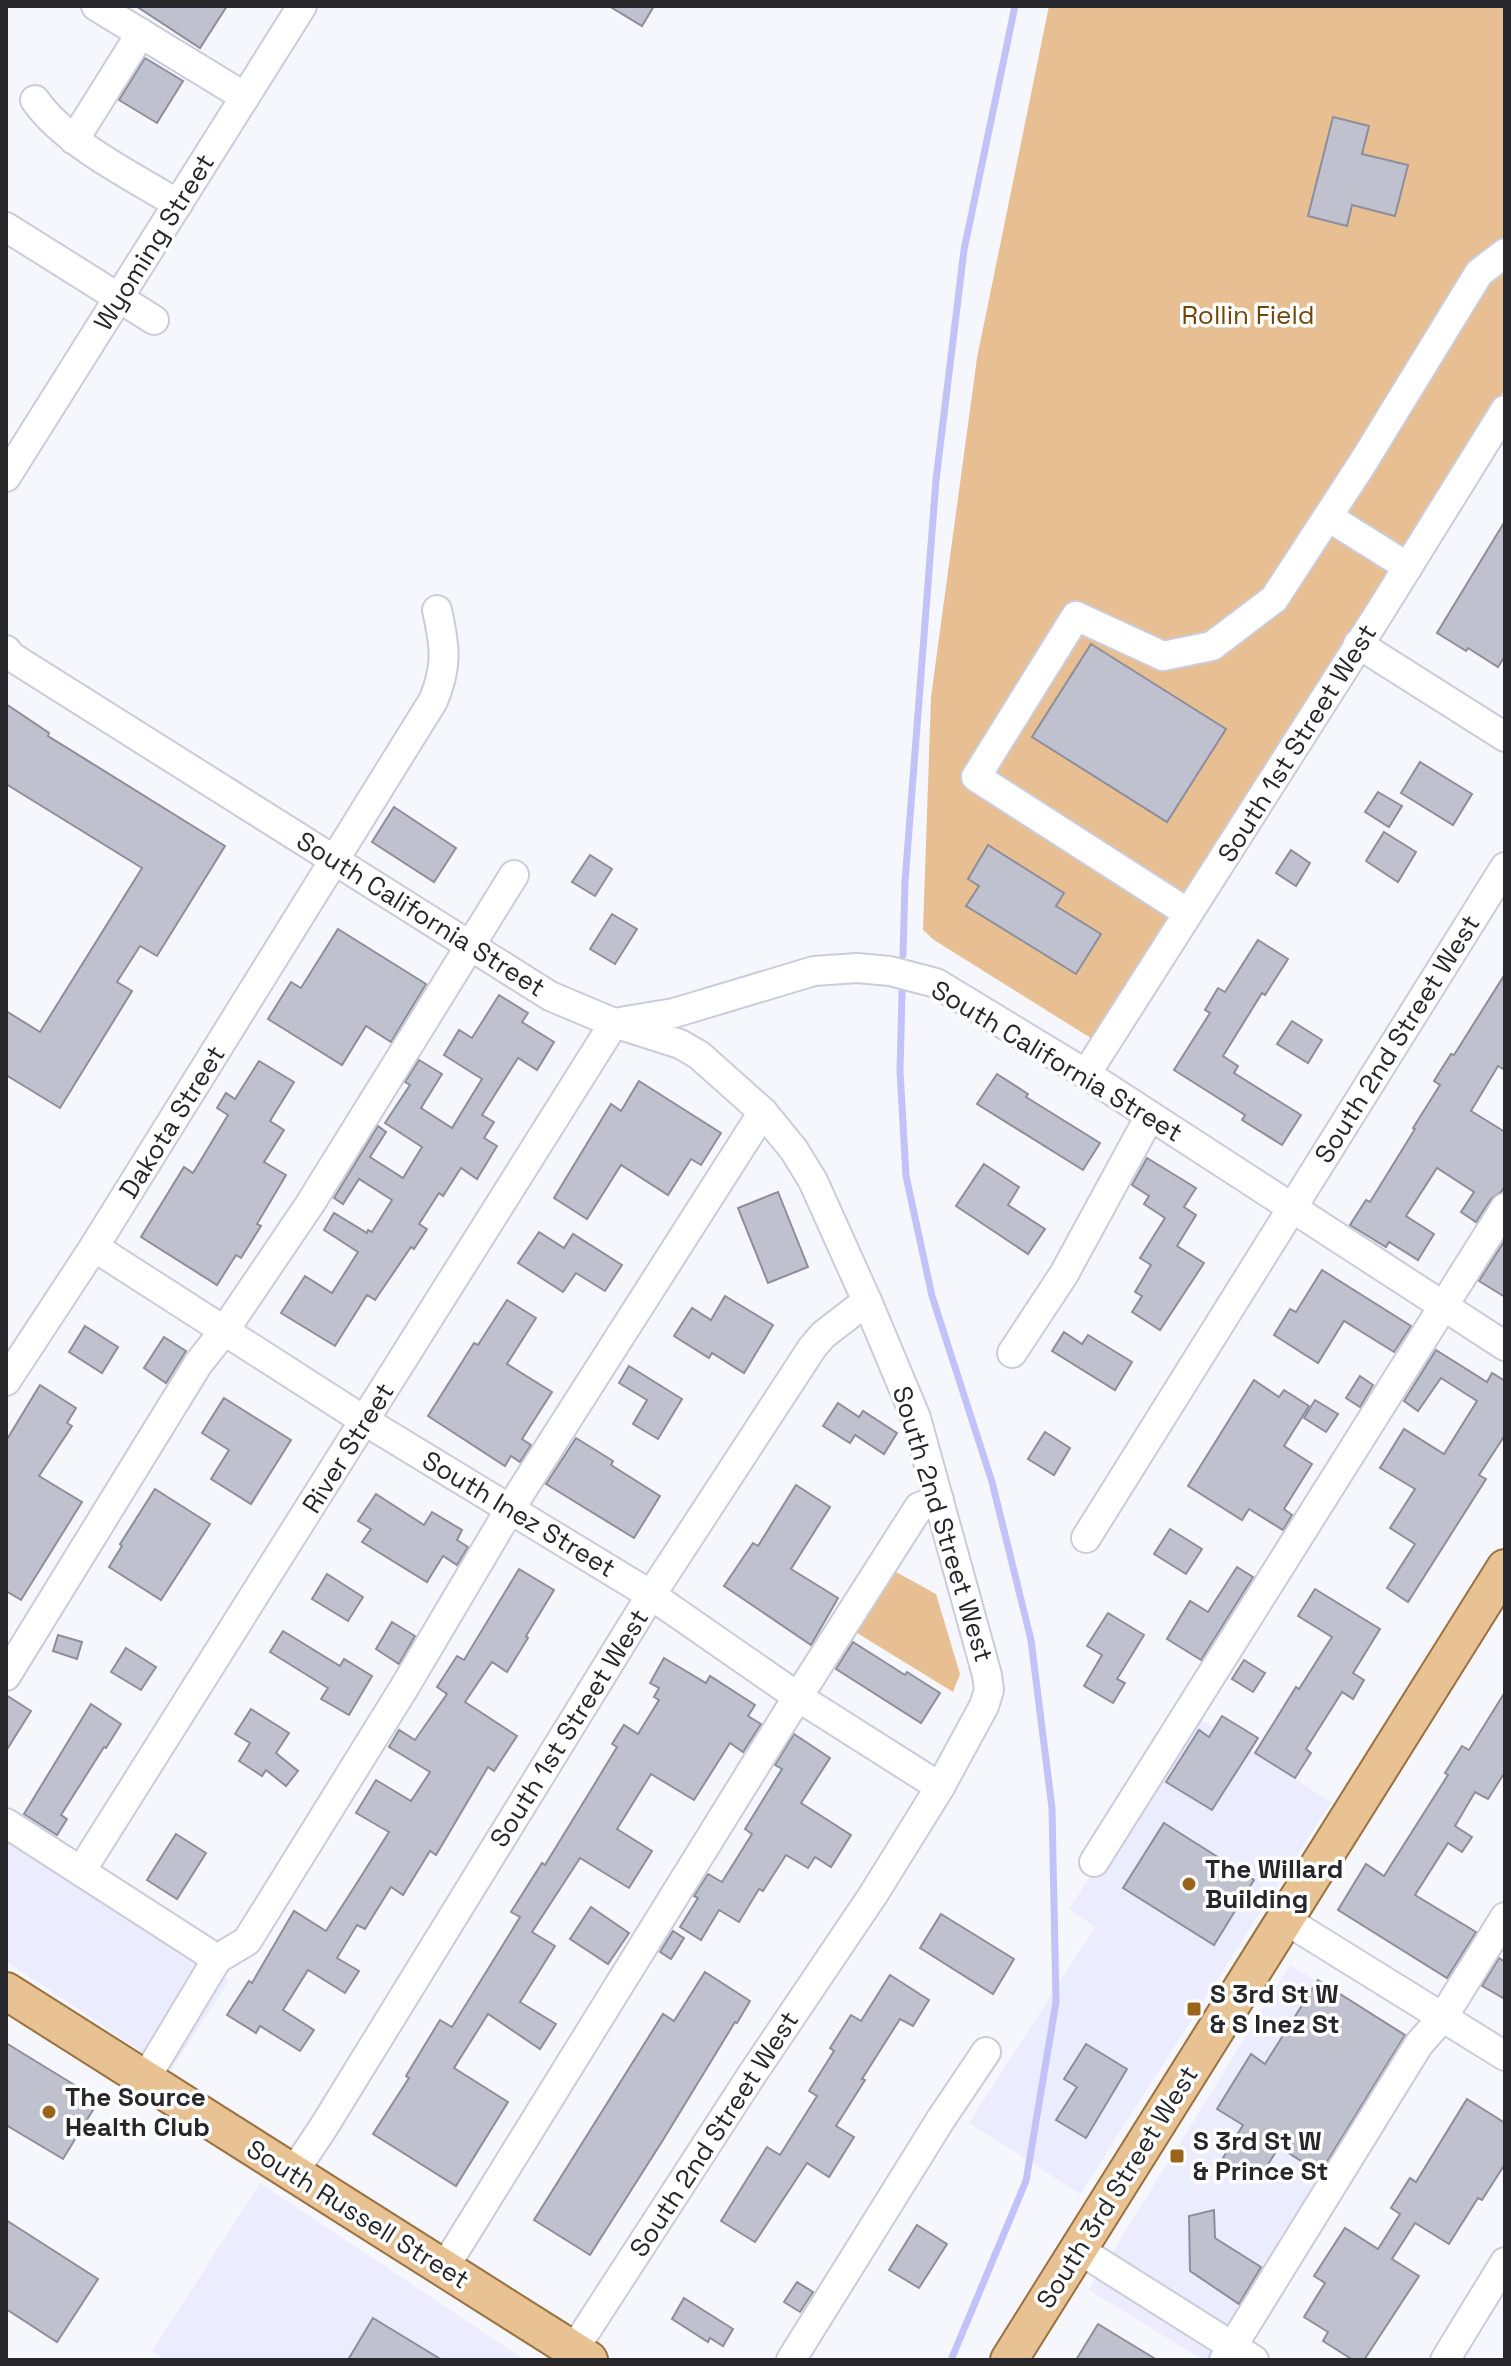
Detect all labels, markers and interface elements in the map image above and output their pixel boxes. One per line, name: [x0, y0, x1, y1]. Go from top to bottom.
street label: Wyoming Street: [86, 147, 222, 337]
park label: Rollin Field: [1181, 298, 1315, 332]
street label: South 1st Street West: [1210, 618, 1384, 868]
street label: South California Street: [290, 824, 552, 1004]
street label: South 2nd Street West: [1307, 908, 1487, 1170]
street label: South California Street: [925, 973, 1189, 1149]
street label: Dakota Street: [111, 1039, 233, 1205]
street label: River Street: [294, 1376, 402, 1520]
street label: South 2nd Street West: [885, 1382, 1001, 1666]
street label: South Inez Street: [416, 1443, 622, 1585]
street label: South 1st Street West: [482, 1603, 656, 1853]
place label: The Willard Building: [1205, 1852, 1343, 1916]
marker: The Willard Building: [1180, 1875, 1198, 1893]
place label: S 3rd St W & S Inez St: [1210, 1977, 1340, 2041]
marker: S 3rd St W & S Inez St: [1185, 2000, 1203, 2018]
street label: South 2nd Street West: [622, 2005, 806, 2263]
street label: South 3rd Street West: [1028, 2059, 1206, 2315]
place label: The Source Health Club: [65, 2080, 210, 2144]
marker: The Source Health Club: [40, 2103, 58, 2121]
place label: S 3rd St W & Prince St: [1193, 2124, 1328, 2188]
street label: South Russell Street: [240, 2132, 476, 2296]
marker: S 3rd St W & Prince St: [1168, 2147, 1186, 2165]

